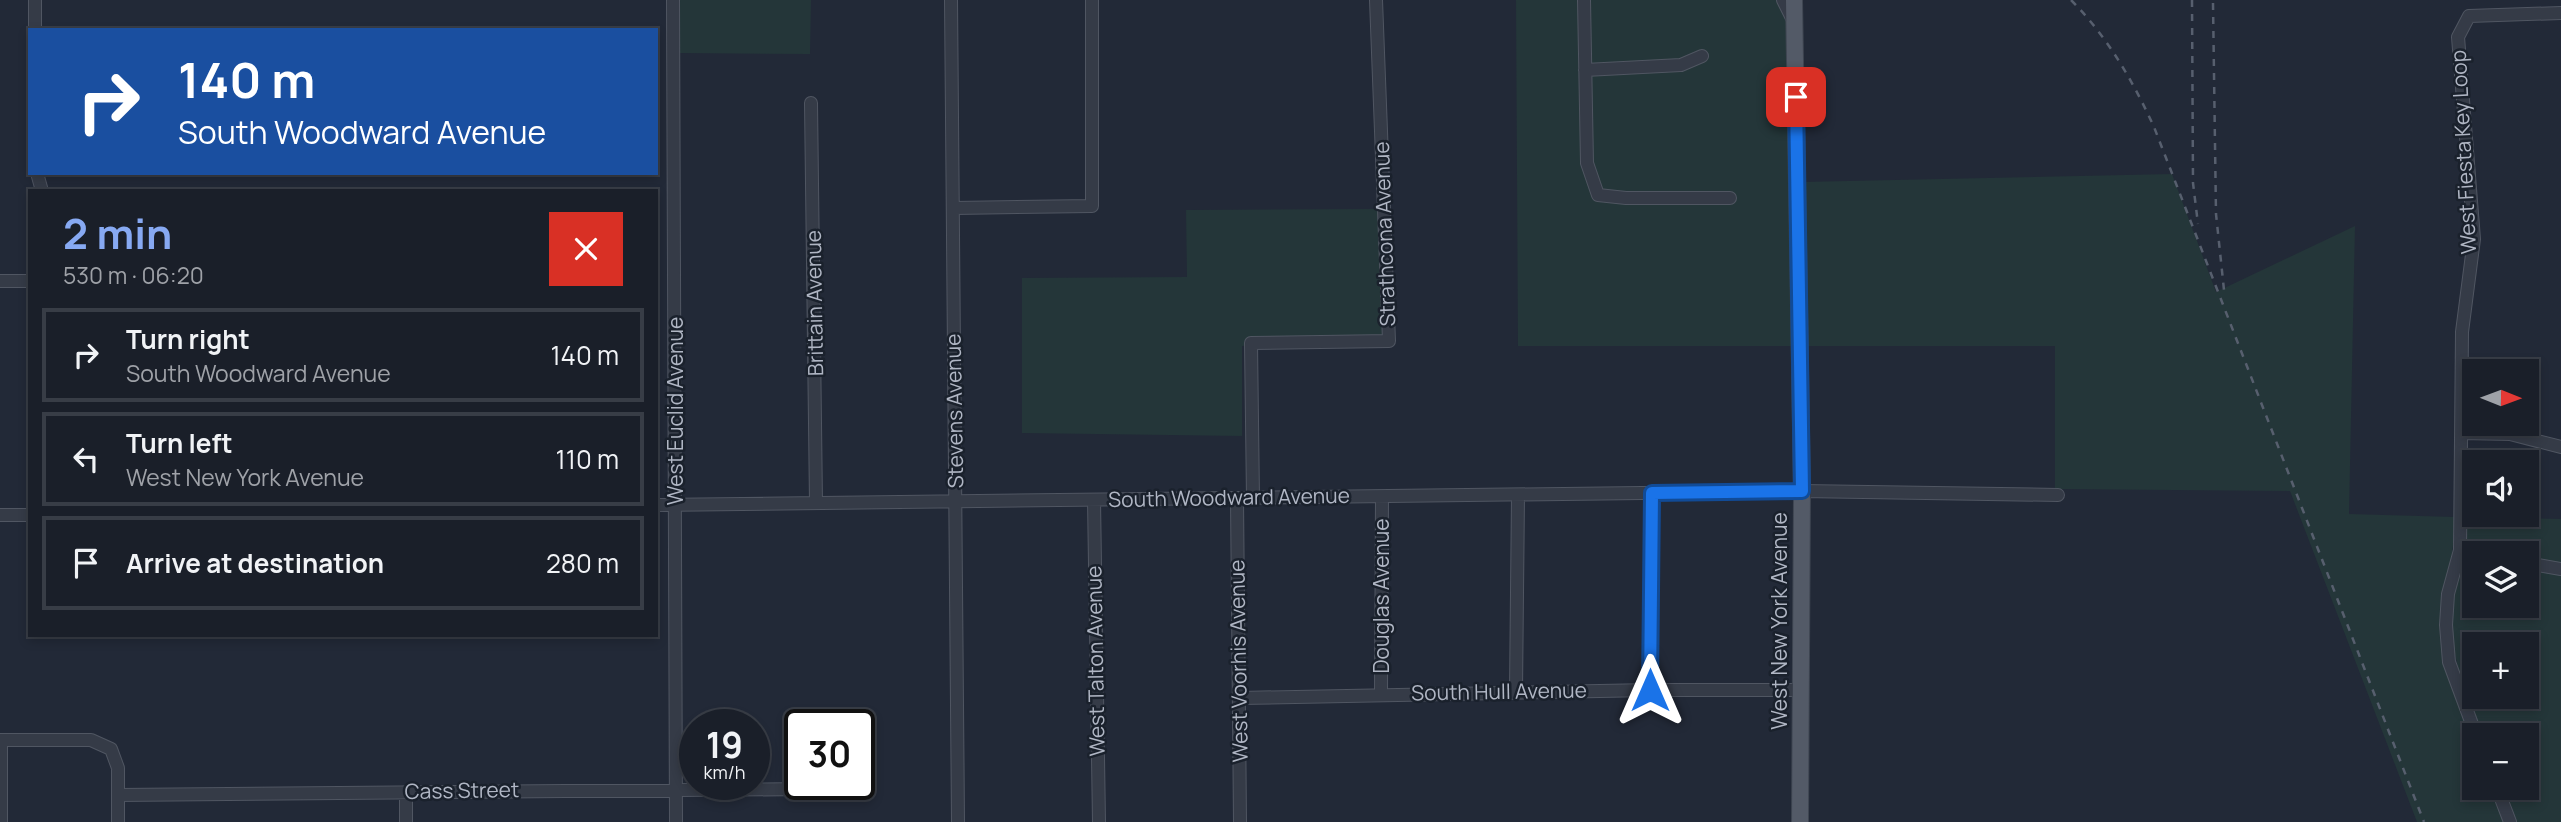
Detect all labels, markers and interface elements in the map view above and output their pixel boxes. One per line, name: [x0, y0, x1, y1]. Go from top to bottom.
text: 140 m: [178, 46, 315, 113]
street label: West Fiesta Key Loop: [2444, 49, 2482, 255]
icon: right: [63, 56, 154, 147]
pin: [1766, 67, 1826, 127]
icon: arrive: [1777, 78, 1815, 116]
text: South Woodward Avenue: [178, 110, 546, 154]
street label: Strathcona Avenue: [1367, 141, 1401, 327]
text: 2 min: [63, 204, 172, 262]
button: close: [549, 212, 623, 286]
street label: Brittain Avenue: [799, 230, 829, 376]
text: 530 m · 06:20: [63, 259, 204, 291]
street label: West Euclid Avenue: [661, 317, 689, 505]
text: Turn right: [126, 321, 250, 357]
street label: Stevens Avenue: [939, 333, 969, 489]
icon: right: [67, 336, 105, 374]
text: 140 m: [550, 337, 619, 373]
text: South Woodward Avenue: [126, 357, 391, 389]
north arrow: [2462, 359, 2539, 436]
map controls: [2462, 359, 2539, 800]
text: Turn left: [126, 425, 233, 461]
icon: left: [67, 440, 105, 478]
text: 110 m: [556, 441, 619, 477]
button: sound: [2462, 450, 2539, 527]
text: West New York Avenue: [126, 461, 364, 493]
street label: South Woodward Avenue: [1108, 481, 1350, 513]
street label: West New York Avenue: [1765, 512, 1793, 730]
street label: Douglas Avenue: [1367, 518, 1395, 674]
button: layers: [2462, 541, 2539, 618]
icon: arrive: [67, 544, 105, 582]
text: Arrive at destination: [126, 545, 384, 581]
text: 280 m: [546, 545, 619, 581]
street label: West Voorhis Avenue: [1222, 559, 1254, 763]
street label: West Talton Avenue: [1079, 565, 1111, 757]
button: +: [2462, 632, 2539, 709]
position arrow: [1613, 653, 1687, 727]
street label: South Hull Avenue: [1411, 675, 1587, 707]
speed limit sign: 30: [784, 709, 875, 800]
text: 19: [706, 721, 743, 769]
button: −: [2462, 723, 2539, 800]
text: km/h: [704, 760, 745, 784]
street label: Cass Street: [404, 775, 520, 805]

